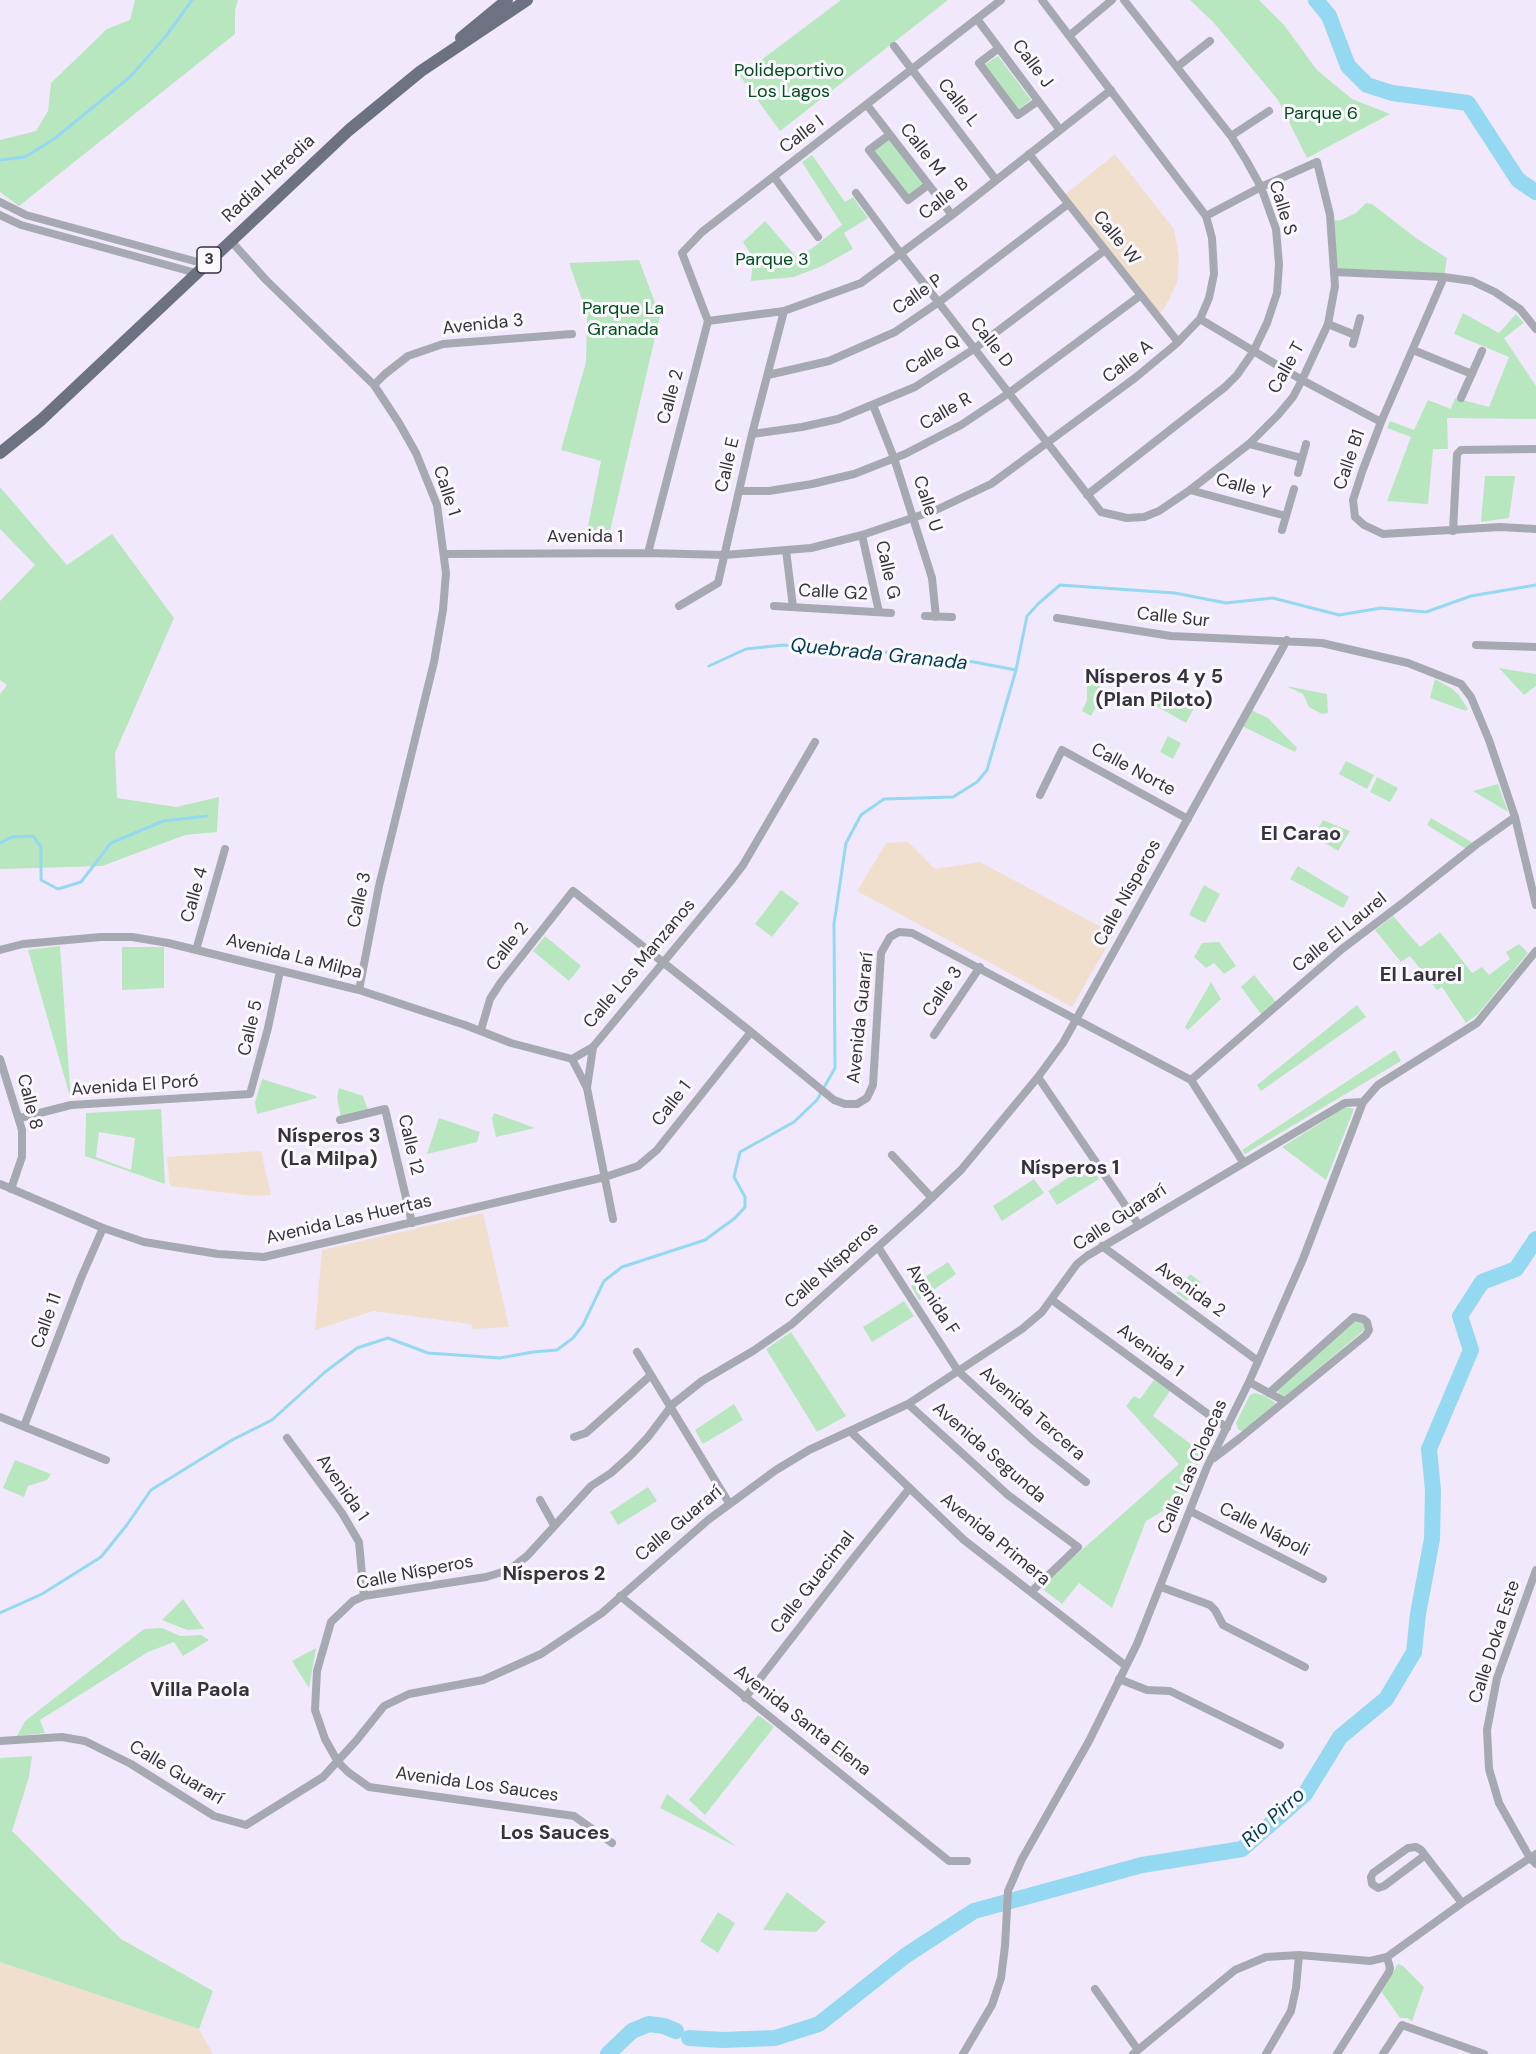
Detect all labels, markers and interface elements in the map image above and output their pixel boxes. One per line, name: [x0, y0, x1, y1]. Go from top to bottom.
street label: Calle J: [1007, 36, 1057, 92]
park label: Polideportivo Los Lagos: [734, 60, 844, 103]
street label: Calle L: [932, 75, 984, 131]
park label: Parque 6: [1284, 103, 1358, 125]
street label: Calle I: [776, 111, 828, 159]
street label: Calle M: [895, 119, 949, 181]
street label: Radial Heredia: [218, 131, 320, 227]
street label: Calle B: [915, 173, 973, 225]
street label: Calle S: [1263, 178, 1301, 238]
street label: Calle W: [1088, 207, 1144, 269]
road number: 3: [197, 247, 221, 273]
park label: Parque 3: [735, 249, 809, 271]
street label: Calle P: [889, 270, 947, 320]
park label: Parque La Granada: [582, 298, 664, 340]
street label: Avenida 3: [441, 310, 525, 340]
street label: Calle D: [965, 313, 1017, 373]
street label: Calle Q: [902, 330, 964, 380]
street label: Calle A: [1099, 336, 1157, 388]
street label: Calle T: [1264, 338, 1310, 398]
street label: Calle 2: [653, 367, 689, 427]
street label: Calle R: [916, 389, 976, 435]
street label: Calle B1: [1330, 427, 1370, 493]
street label: Calle E: [711, 435, 745, 495]
street label: Calle 1: [428, 463, 464, 519]
street label: Calle Y: [1213, 469, 1273, 505]
street label: Calle U: [908, 473, 946, 535]
street label: Avenida 1: [547, 526, 623, 548]
street label: Calle G: [870, 539, 904, 601]
street label: Calle G2: [798, 580, 868, 606]
street label: Calle Sur: [1135, 603, 1211, 633]
water label: Quebrada Granada: [789, 634, 969, 676]
district label: Nísperos 4 y 5 (Plan Piloto): [1085, 666, 1223, 713]
street label: Calle Norte: [1087, 739, 1179, 801]
district label: El Carao: [1261, 823, 1341, 847]
street label: Calle Nísperos: [1090, 836, 1166, 950]
street label: Calle 4: [177, 865, 213, 925]
street label: Calle 3: [344, 870, 376, 930]
street label: Calle El Laurel: [1289, 888, 1391, 978]
street label: Calle Los Manzanos: [579, 895, 701, 1033]
street label: Calle 2: [482, 918, 534, 976]
street label: Avenida La Milpa: [224, 930, 364, 984]
street label: Avenida Guararí: [843, 951, 879, 1085]
street label: Calle 3: [918, 963, 968, 1021]
district label: El Laurel: [1380, 964, 1462, 988]
street label: Calle 5: [234, 998, 268, 1058]
street label: Avenida El Poró: [71, 1071, 199, 1101]
street label: Calle 8: [12, 1072, 46, 1132]
street label: Calle 1: [648, 1077, 696, 1131]
street label: Calle 12: [393, 1113, 427, 1177]
district label: Nísperos 3 (La Milpa): [277, 1125, 381, 1172]
district label: Nísperos 1: [1021, 1157, 1119, 1181]
street label: Calle Guararí: [1069, 1180, 1171, 1256]
street label: Avenida Las Huertas: [264, 1190, 434, 1250]
street label: Calle Nísperos: [781, 1218, 883, 1314]
street label: Avenida 2: [1151, 1257, 1229, 1323]
street label: Avenida F: [901, 1260, 963, 1340]
street label: Calle 11: [27, 1291, 67, 1351]
street label: Avenida 1: [1113, 1320, 1187, 1382]
street label: Avenida Tercera: [975, 1362, 1089, 1466]
street label: Calle Las Cloacas: [1154, 1396, 1232, 1538]
street label: Avenida Segunda: [928, 1398, 1050, 1508]
street label: Avenida 1: [311, 1451, 373, 1525]
street label: Calle Guararí: [631, 1481, 727, 1567]
street label: Avenida Primera: [936, 1489, 1054, 1591]
street label: Calle Nápoli: [1215, 1498, 1313, 1562]
street label: Calle Guacimal: [766, 1528, 860, 1638]
street label: Calle Nísperos: [355, 1551, 475, 1595]
district label: Nísperos 2: [503, 1563, 605, 1587]
street label: Calle Doka Este: [1465, 1578, 1525, 1706]
street label: Avenida Santa Elena: [729, 1661, 875, 1781]
district label: Villa Paola: [150, 1679, 250, 1703]
street label: Calle Guararí: [125, 1736, 227, 1810]
street label: Avenida Los Sauces: [394, 1763, 560, 1807]
water label: Rio Pirro: [1237, 1783, 1311, 1853]
district label: Los Sauces: [500, 1822, 610, 1846]

